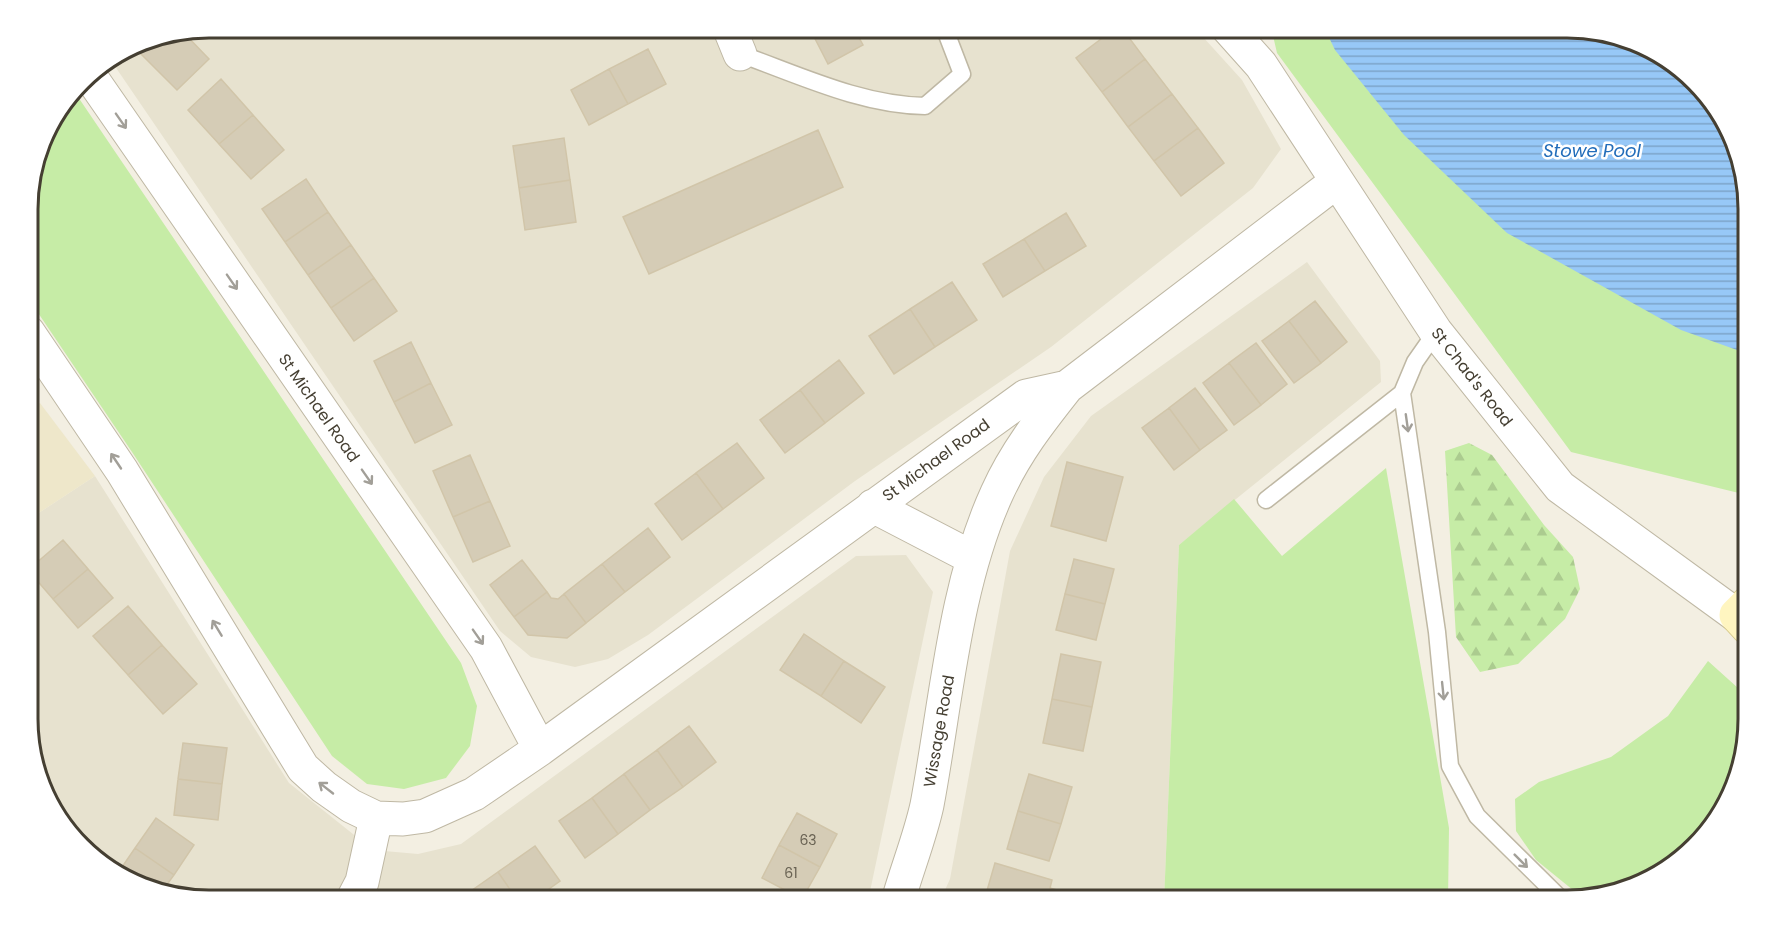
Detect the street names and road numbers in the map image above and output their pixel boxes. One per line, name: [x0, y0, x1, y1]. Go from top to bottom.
street label: St Chad's Road: [1426, 322, 1518, 432]
street label: St Michael Road: [273, 349, 365, 467]
street label: St Michael Road: [878, 413, 994, 507]
street label: Wissage Road: [918, 673, 960, 789]

